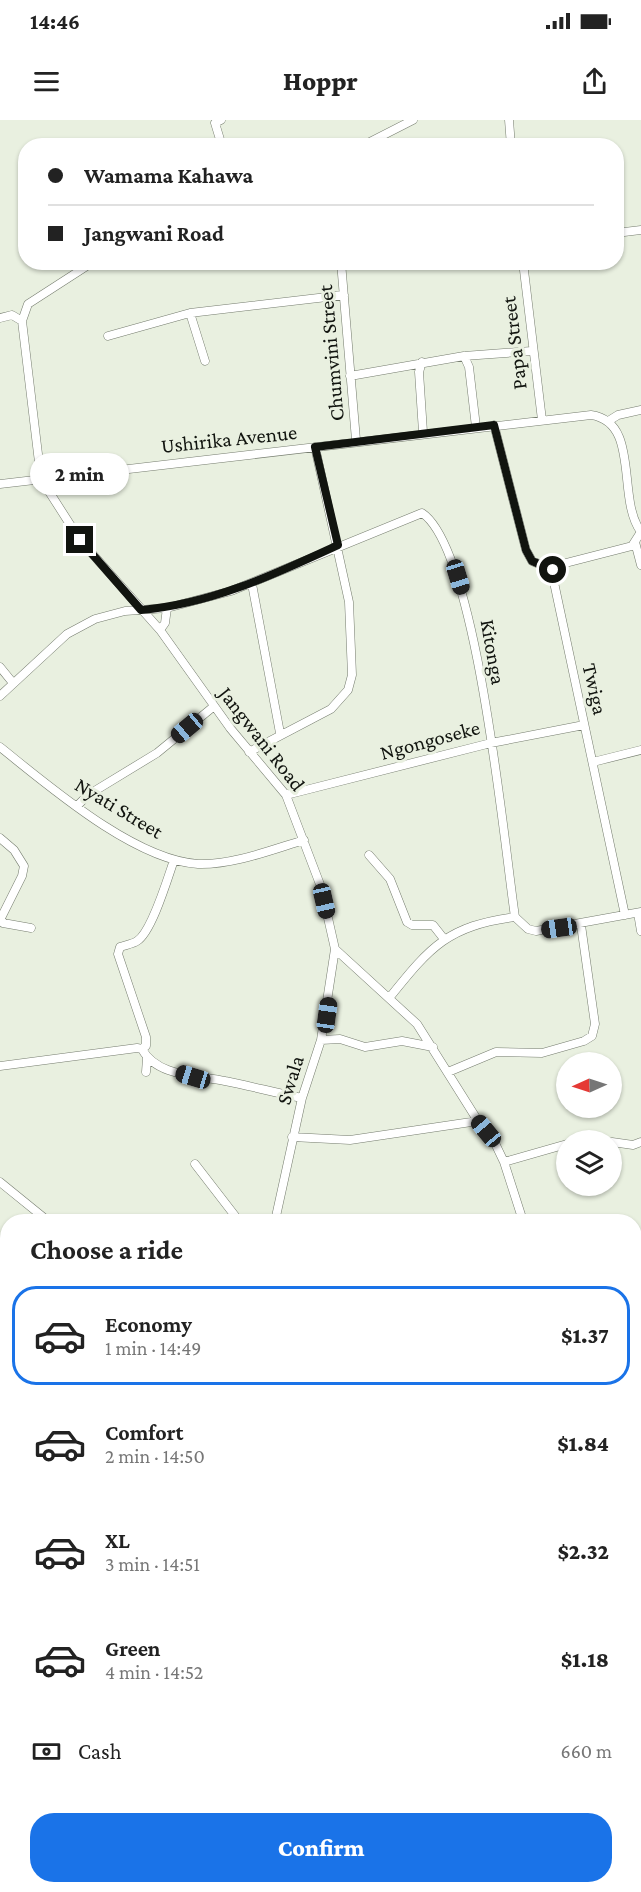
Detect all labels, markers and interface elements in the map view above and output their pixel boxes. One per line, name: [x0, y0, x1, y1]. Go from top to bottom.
text: 14:46: [30, 9, 80, 34]
icon: menu: [30, 65, 63, 98]
icon: share: [578, 65, 611, 98]
text: Hoppr: [283, 66, 358, 96]
text: Wamama Kahawa: [84, 163, 253, 188]
text: Jangwani Road: [84, 221, 224, 246]
street label: Chumvini Street: [313, 283, 349, 422]
street label: Papa Street: [496, 294, 532, 391]
street label: Ushirika Avenue: [160, 420, 298, 458]
callout: 2 min: [31, 453, 130, 495]
text: 2 min: [55, 463, 104, 485]
route end: [66, 526, 93, 553]
route start: [539, 556, 566, 583]
car: [444, 557, 472, 597]
street label: Kitonga: [475, 617, 511, 687]
street label: Twiga: [577, 661, 613, 717]
street label: Jangwani Road: [213, 681, 310, 796]
car: [167, 710, 207, 746]
street label: Ngongoseke: [377, 715, 483, 765]
street label: Nyati Street: [71, 772, 168, 844]
car: [311, 881, 337, 921]
car: [540, 917, 578, 939]
car: [316, 996, 338, 1034]
street label: Swala: [271, 1052, 309, 1107]
north arrow: [556, 1052, 622, 1118]
map controls: [556, 1052, 622, 1196]
car: [173, 1063, 213, 1091]
car: [468, 1111, 504, 1151]
button: layers: [556, 1130, 622, 1196]
text: Choose a ride: [30, 1235, 183, 1265]
icon: car: [33, 1309, 87, 1363]
text: Economy: [105, 1312, 192, 1337]
text: $1.37: [561, 1323, 609, 1348]
text: 1 min · 14:49: [105, 1337, 201, 1359]
icon: car: [33, 1417, 87, 1471]
text: Comfort: [105, 1420, 183, 1445]
text: $1.84: [557, 1431, 609, 1456]
text: 2 min · 14:50: [105, 1445, 205, 1467]
icon: car: [33, 1525, 87, 1579]
text: XL: [105, 1528, 130, 1553]
text: $2.32: [557, 1539, 609, 1564]
text: 3 min · 14:51: [105, 1553, 200, 1575]
icon: car: [33, 1633, 87, 1687]
text: Green: [105, 1636, 161, 1661]
text: $1.18: [561, 1647, 609, 1672]
text: 4 min · 14:52: [105, 1661, 203, 1683]
icon: cash: [30, 1735, 63, 1768]
text: Cash: [78, 1739, 122, 1764]
text: 660 m: [561, 1740, 612, 1762]
button: Confirm: [30, 1813, 612, 1882]

